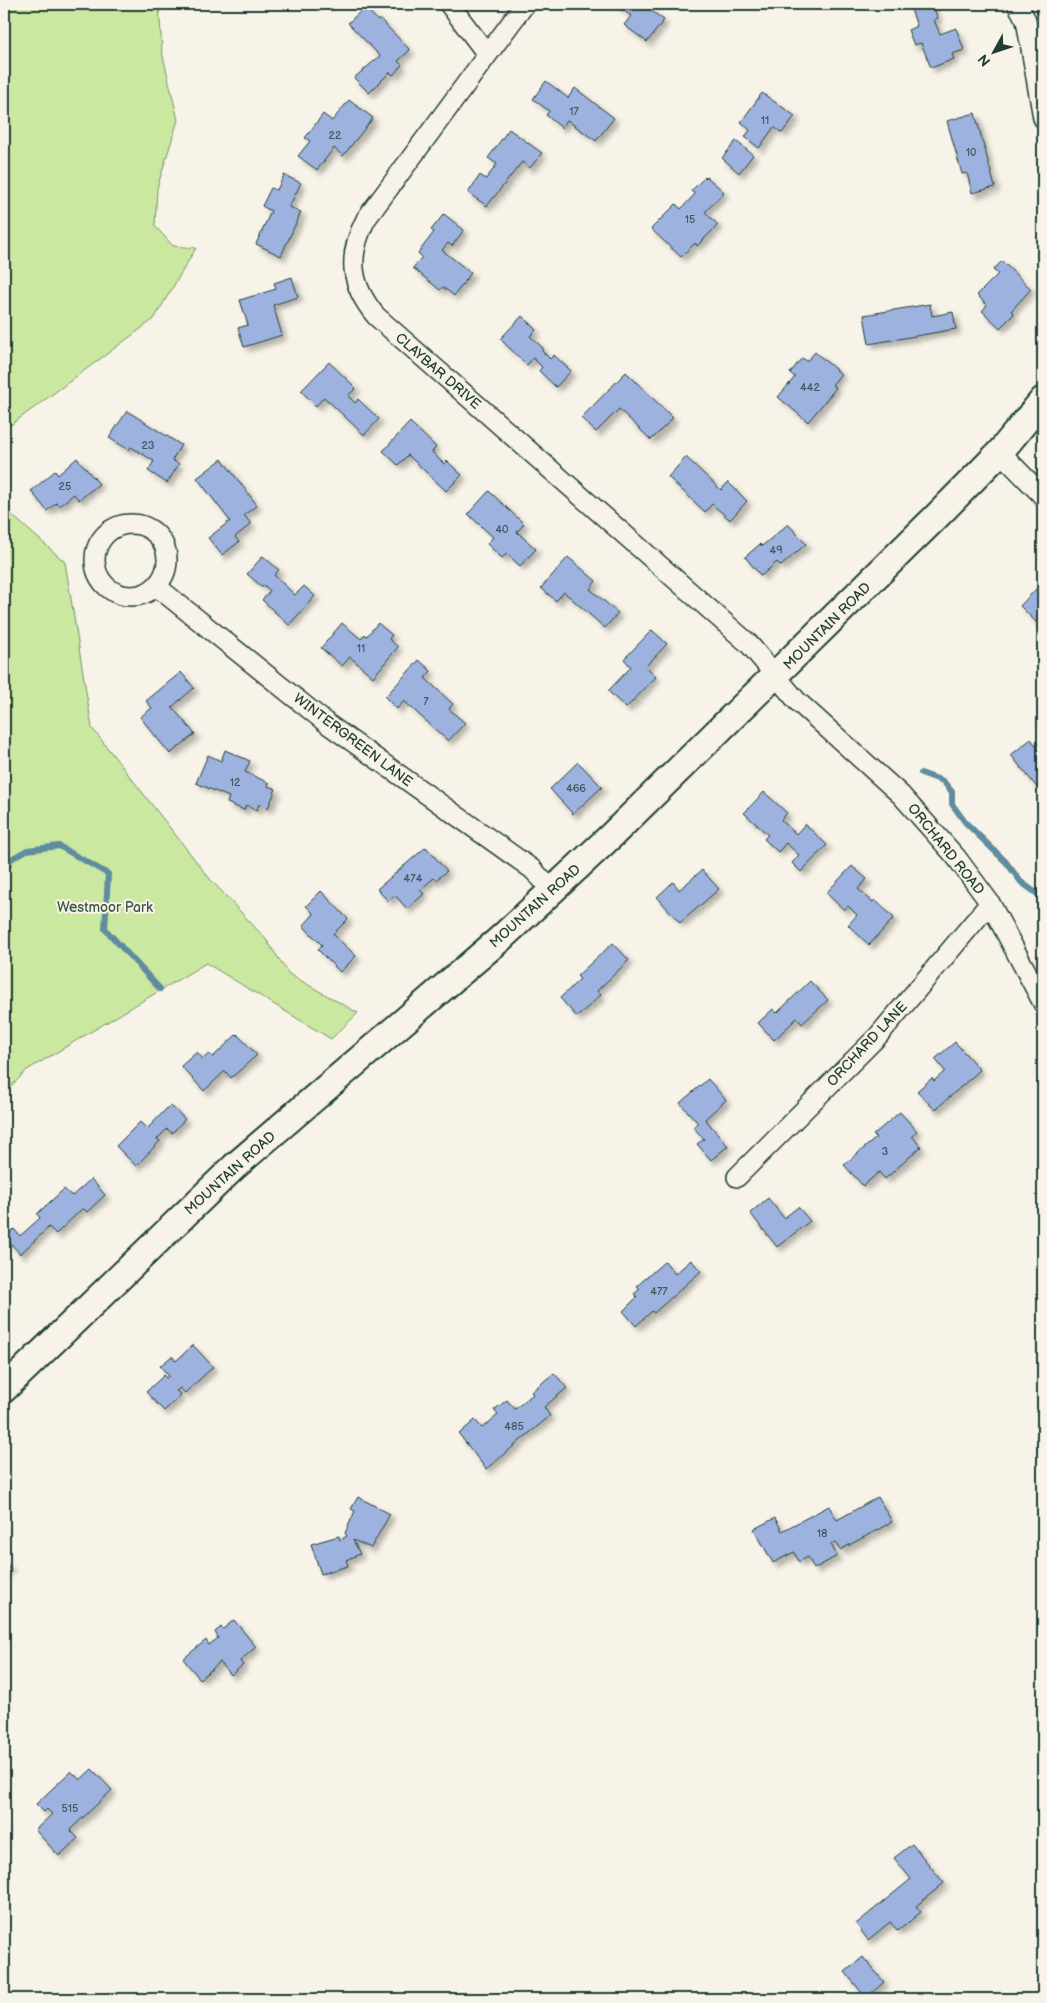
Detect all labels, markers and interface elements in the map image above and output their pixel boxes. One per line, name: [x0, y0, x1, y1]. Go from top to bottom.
north arrow: [970, 28, 1020, 78]
text: N: [975, 51, 994, 70]
house number: 17: [569, 105, 579, 118]
house number: 11: [761, 114, 769, 127]
house number: 22: [329, 129, 342, 142]
house number: 10: [966, 146, 977, 159]
house number: 15: [685, 213, 695, 226]
street label: CLAYBAR DRIVE: [392, 329, 484, 413]
house number: 442: [800, 381, 820, 394]
house number: 23: [141, 439, 155, 452]
house number: 25: [59, 480, 71, 493]
house number: 40: [495, 523, 509, 536]
house number: 49: [769, 544, 783, 557]
street label: MOUNTAIN ROAD: [780, 579, 874, 673]
house number: 11: [357, 642, 365, 655]
street label: WINTERGREEN LANE: [290, 690, 416, 790]
house number: 7: [423, 695, 429, 708]
house number: 12: [230, 776, 241, 789]
house number: 466: [566, 782, 586, 795]
street label: ORCHARD ROAD: [904, 800, 988, 898]
street label: MOUNTAIN ROAD: [486, 861, 584, 951]
house number: 474: [404, 872, 423, 885]
park label: Westmoor Park: [57, 899, 153, 916]
street label: ORCHARD LANE: [823, 998, 911, 1090]
street label: MOUNTAIN ROAD: [181, 1128, 279, 1218]
house number: 3: [882, 1145, 889, 1158]
house number: 477: [650, 1285, 668, 1298]
house number: 485: [504, 1420, 524, 1433]
house number: 18: [817, 1527, 827, 1540]
house number: 515: [62, 1802, 78, 1815]

